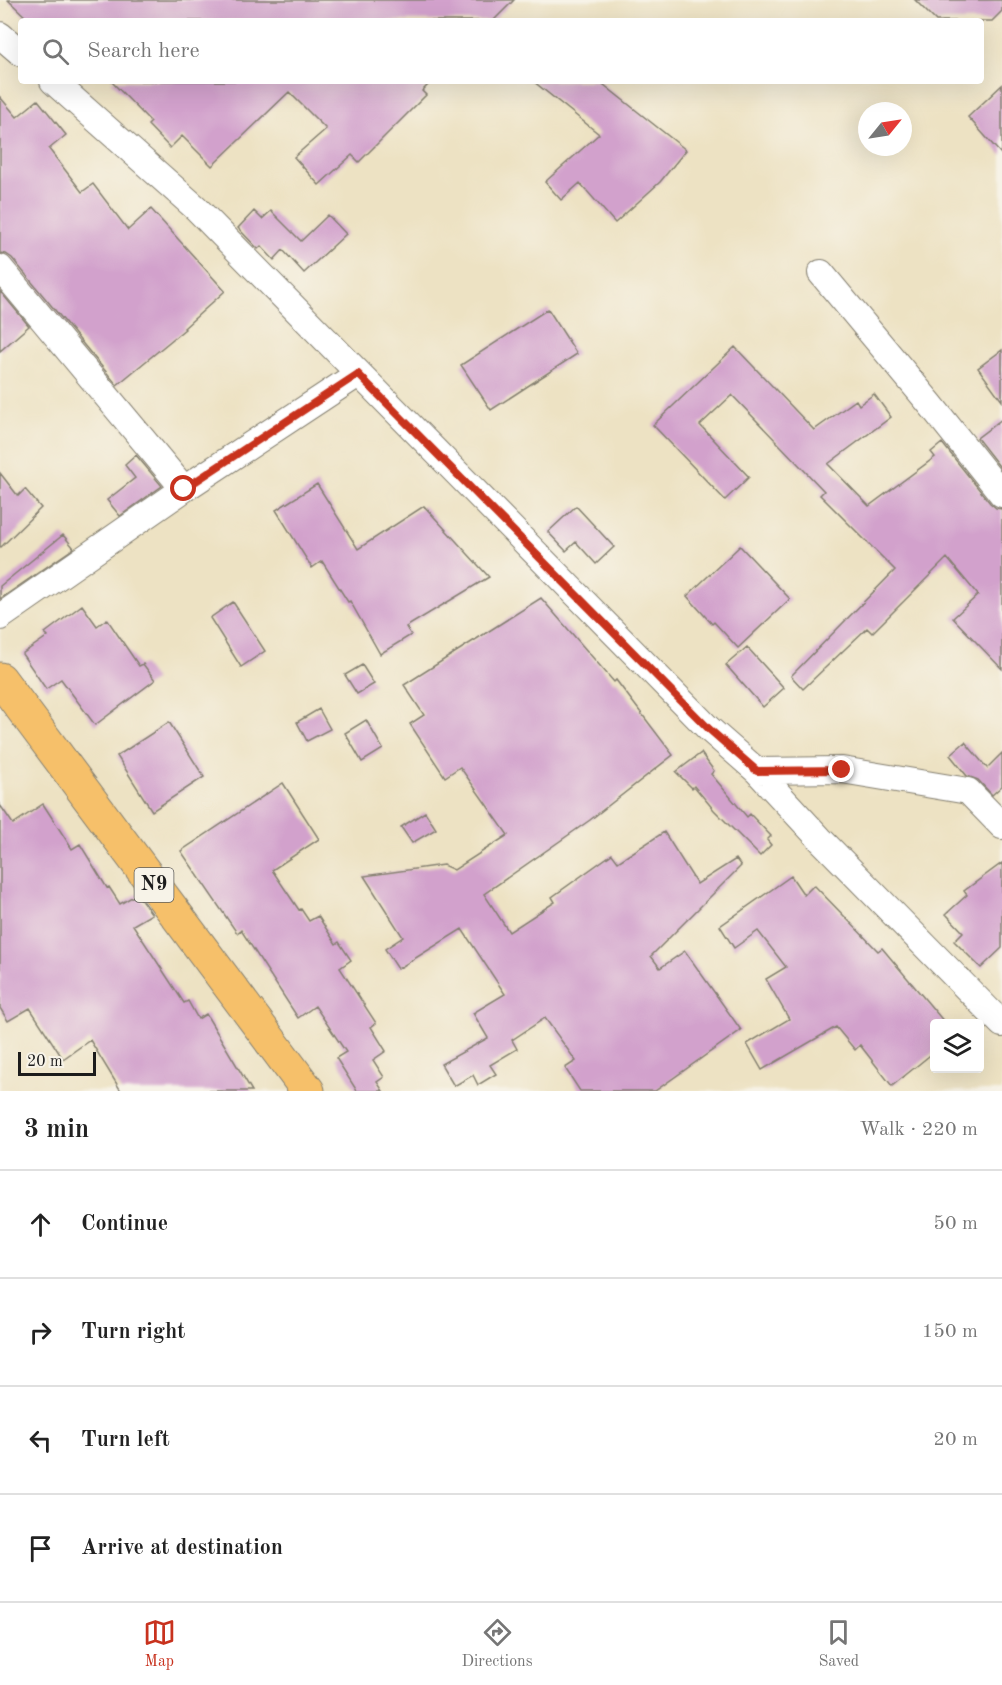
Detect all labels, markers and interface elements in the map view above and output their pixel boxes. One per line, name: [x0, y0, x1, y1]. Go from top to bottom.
search box: [18, 18, 984, 84]
icon: search: [39, 35, 72, 68]
text: Search here: [87, 40, 200, 62]
north arrow: [858, 102, 912, 156]
route start: [170, 475, 196, 501]
route end: [828, 756, 854, 782]
road number: N9: [134, 868, 174, 902]
map controls: [930, 1019, 984, 1073]
button: layers: [930, 1019, 984, 1073]
scale bar: [18, 1049, 96, 1076]
text: 20 m: [27, 1054, 63, 1070]
text: 3 min: [24, 1117, 89, 1143]
text: Walk · 220 m: [859, 1120, 978, 1140]
icon: ahead: [24, 1208, 57, 1241]
text: Continue: [81, 1213, 168, 1235]
text: 50 m: [933, 1214, 978, 1234]
icon: right: [24, 1316, 57, 1349]
text: Turn right: [81, 1321, 185, 1343]
text: 150 m: [922, 1322, 978, 1342]
icon: left: [24, 1424, 57, 1457]
text: Turn left: [81, 1429, 170, 1451]
text: 20 m: [933, 1430, 978, 1450]
icon: arrive: [24, 1532, 57, 1565]
text: Arrive at destination: [81, 1537, 283, 1559]
tab: Map: [143, 1616, 176, 1672]
tab: Directions: [462, 1616, 533, 1672]
tab: Saved: [818, 1616, 859, 1672]

